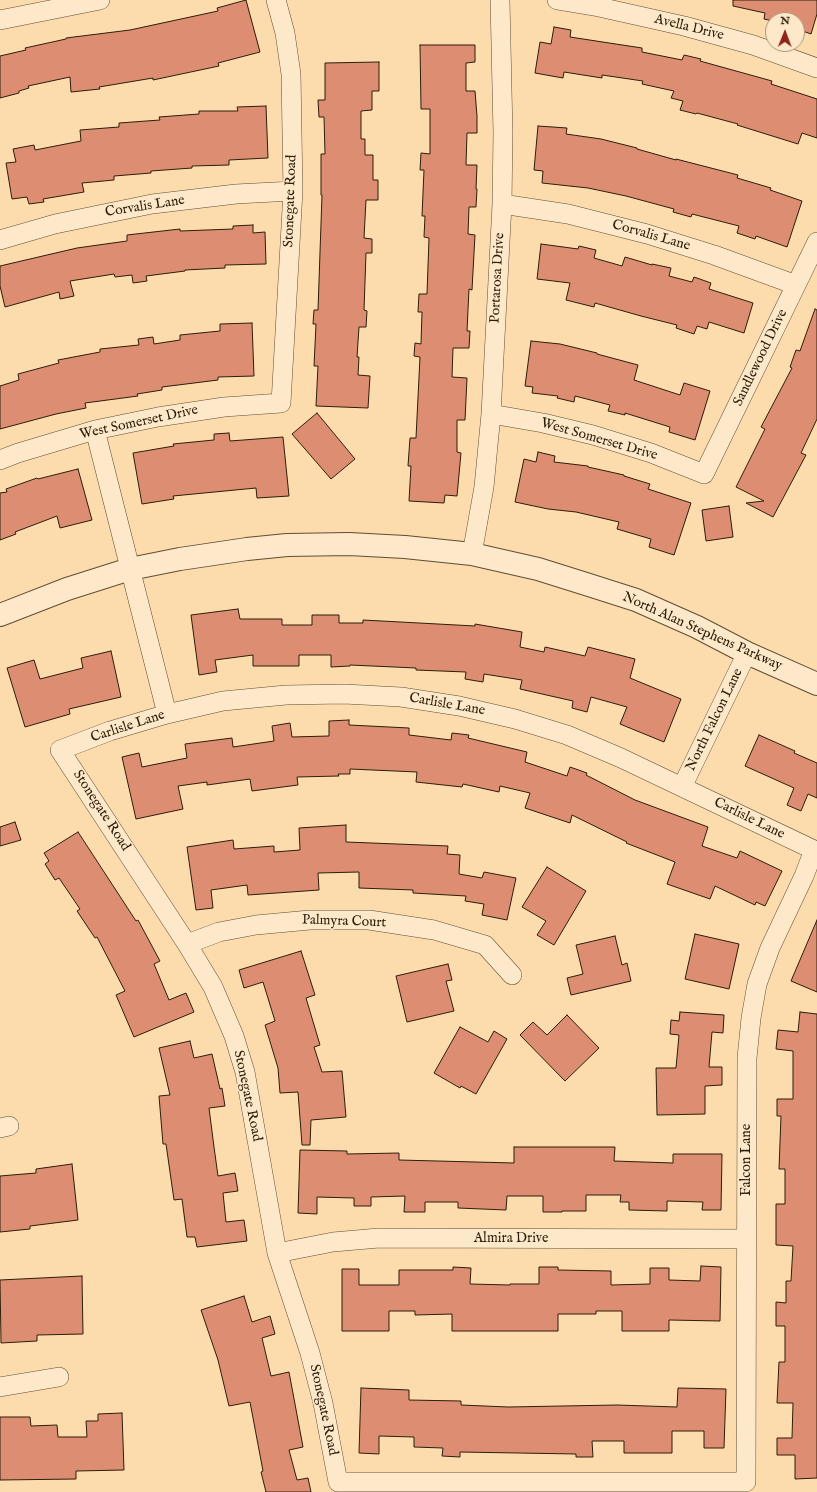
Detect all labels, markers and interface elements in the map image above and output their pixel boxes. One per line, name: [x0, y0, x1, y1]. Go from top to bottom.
street label: Avella Drive: [652, 11, 726, 45]
north arrow: [765, 12, 805, 52]
text: N: [780, 14, 790, 28]
street label: Stonegate Road: [281, 154, 301, 248]
street label: Corvalis Lane: [104, 192, 186, 222]
street label: Corvalis Lane: [610, 217, 692, 255]
street label: Portarosa Drive: [487, 232, 509, 324]
street label: Sandlewood Drive: [730, 307, 792, 409]
street label: West Somerset Drive: [78, 402, 200, 444]
street label: West Somerset Drive: [539, 415, 659, 465]
street label: North Alan Stephens Parkway: [619, 589, 785, 675]
street label: North Falcon Lane: [683, 666, 747, 774]
street label: Carlisle Lane: [408, 690, 486, 720]
street label: Carlisle Lane: [89, 707, 167, 747]
street label: Stonegate Road: [69, 767, 133, 855]
street label: Carlisle Lane: [711, 795, 787, 843]
street label: Palmyra Court: [302, 912, 386, 932]
street label: Stonegate Road: [229, 1049, 265, 1143]
street label: Falcon Lane: [739, 1124, 755, 1196]
street label: Almira Drive: [474, 1231, 548, 1247]
street label: Stonegate Road: [305, 1363, 341, 1457]

